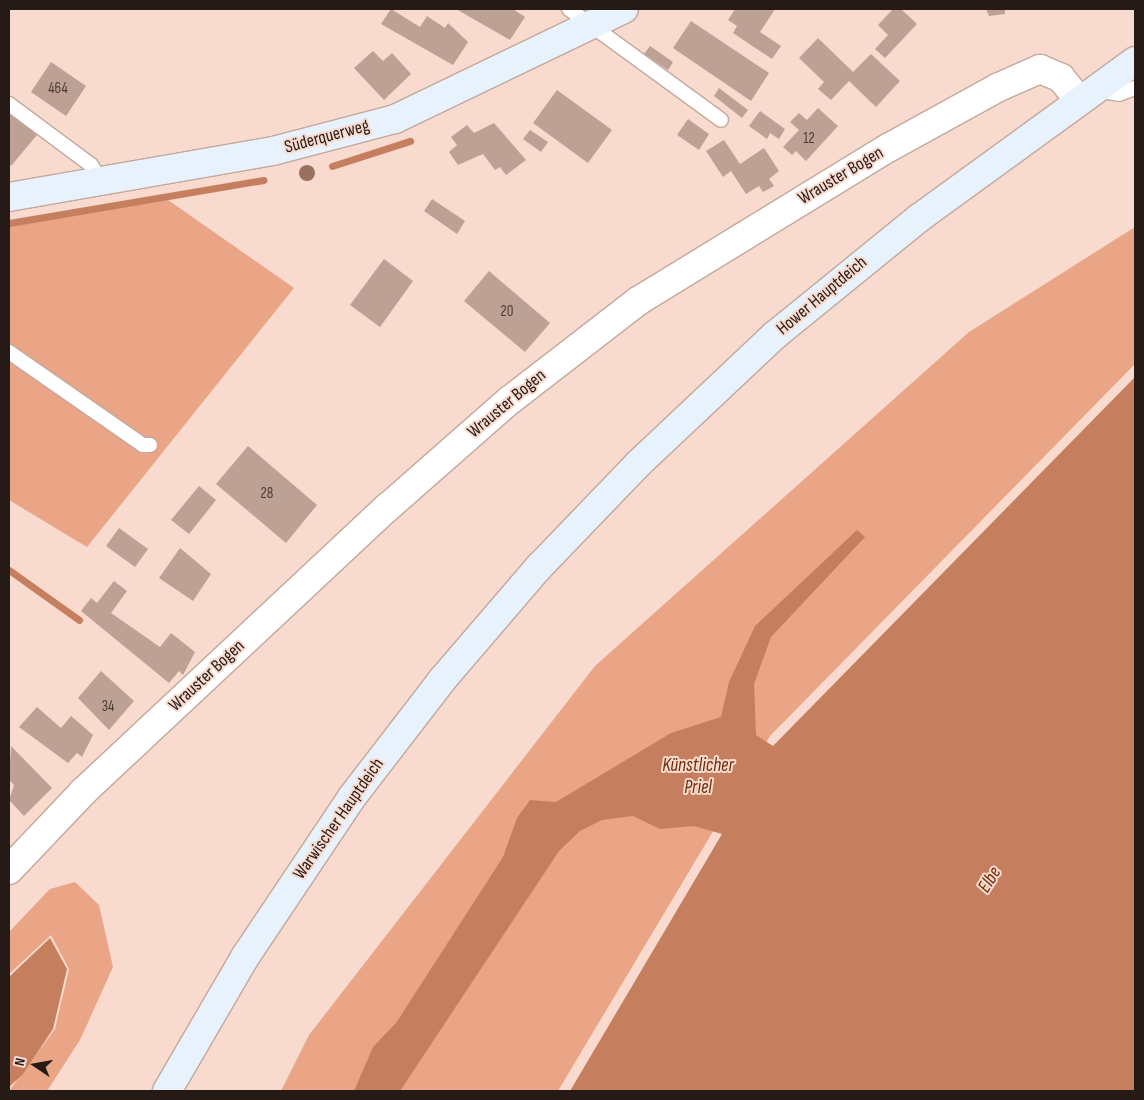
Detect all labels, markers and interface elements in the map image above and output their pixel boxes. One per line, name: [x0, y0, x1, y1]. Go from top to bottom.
house number: 464: [48, 80, 68, 98]
street label: Süderquerweg: [282, 115, 372, 159]
house number: 12: [803, 130, 815, 148]
street label: Wrauster Bogen: [795, 142, 887, 210]
street label: Hower Hauptdeich: [772, 252, 872, 340]
house number: 20: [501, 303, 513, 321]
street label: Wrauster Bogen: [464, 365, 550, 443]
house number: 28: [261, 485, 273, 503]
street label: Wrauster Bogen: [165, 636, 249, 716]
house number: 34: [102, 698, 114, 716]
street label: Warwischer Hauptdeich: [289, 754, 389, 884]
water label: Künstlicher Priel: [662, 755, 734, 799]
water label: Elbe: [973, 863, 1007, 897]
north arrow: [10, 1040, 60, 1090]
text: N: [11, 1056, 29, 1067]

